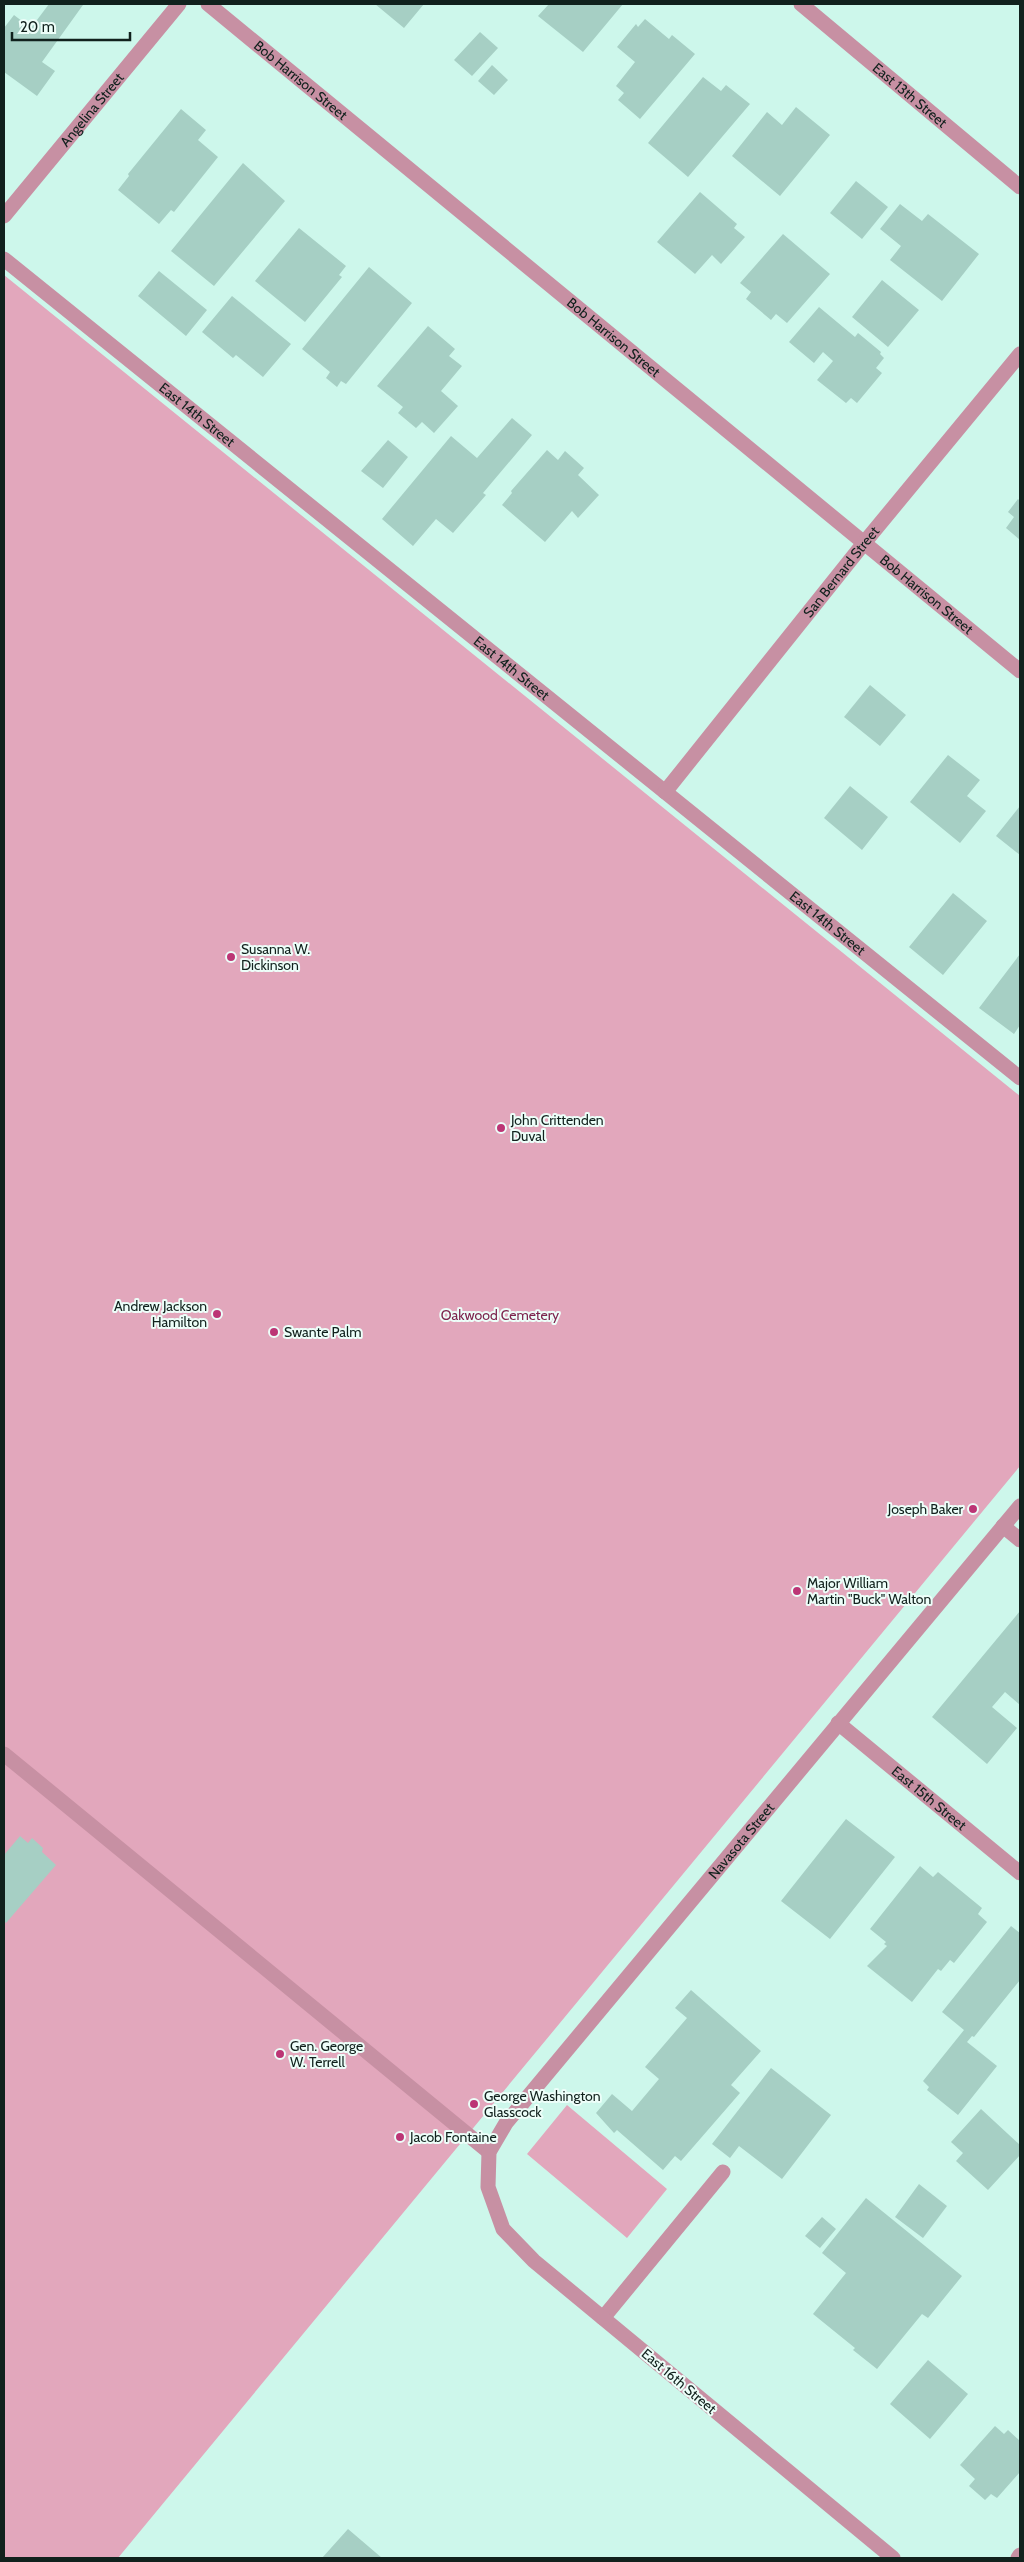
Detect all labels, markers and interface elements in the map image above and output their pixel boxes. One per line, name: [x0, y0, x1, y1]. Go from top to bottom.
scale bar: [12, 10, 130, 42]
text: 20 m: [20, 18, 55, 36]
street label: Bob Harrison Street: [250, 36, 351, 124]
street label: East 13th Street: [869, 59, 951, 132]
street label: Angelina Street: [56, 69, 128, 150]
street label: Bob Harrison Street: [563, 294, 664, 381]
street label: East 14th Street: [155, 379, 239, 451]
street label: San Bernard Street: [799, 522, 883, 621]
street label: Bob Harrison Street: [876, 551, 977, 638]
street label: East 14th Street: [470, 632, 553, 704]
street label: East 14th Street: [786, 887, 870, 959]
place label: Susanna W. Dickinson: [241, 940, 310, 974]
marker: Susanna W. Dickinson: [225, 951, 237, 963]
place label: John Crittenden Duval: [510, 1111, 604, 1145]
marker: John Crittenden Duval: [495, 1122, 507, 1134]
place label: Andrew Jackson Hamilton: [114, 1297, 207, 1331]
park label: Oakwood Cemetery: [441, 1306, 559, 1324]
marker: Andrew Jackson Hamilton: [211, 1308, 223, 1320]
place label: Swante Palm: [284, 1323, 362, 1341]
marker: Swante Palm: [268, 1326, 280, 1338]
place label: Joseph Baker: [887, 1500, 964, 1518]
marker: Joseph Baker: [967, 1503, 979, 1515]
place label: Major William Martin "Buck" Walton: [807, 1574, 932, 1608]
marker: Major William Martin "Buck" Walton: [791, 1585, 803, 1597]
street label: East 15th Street: [888, 1762, 970, 1834]
street label: Navasota Street: [704, 1799, 778, 1883]
place label: Gen. George W. Terrell: [290, 2037, 363, 2071]
marker: Gen. George W. Terrell: [274, 2048, 286, 2060]
place label: George Washington Glasscock: [484, 2087, 601, 2121]
marker: George Washington Glasscock: [468, 2098, 480, 2110]
place label: Jacob Fontaine: [409, 2128, 497, 2146]
marker: Jacob Fontaine: [394, 2131, 406, 2143]
street label: East 16th Street: [638, 2345, 720, 2418]

